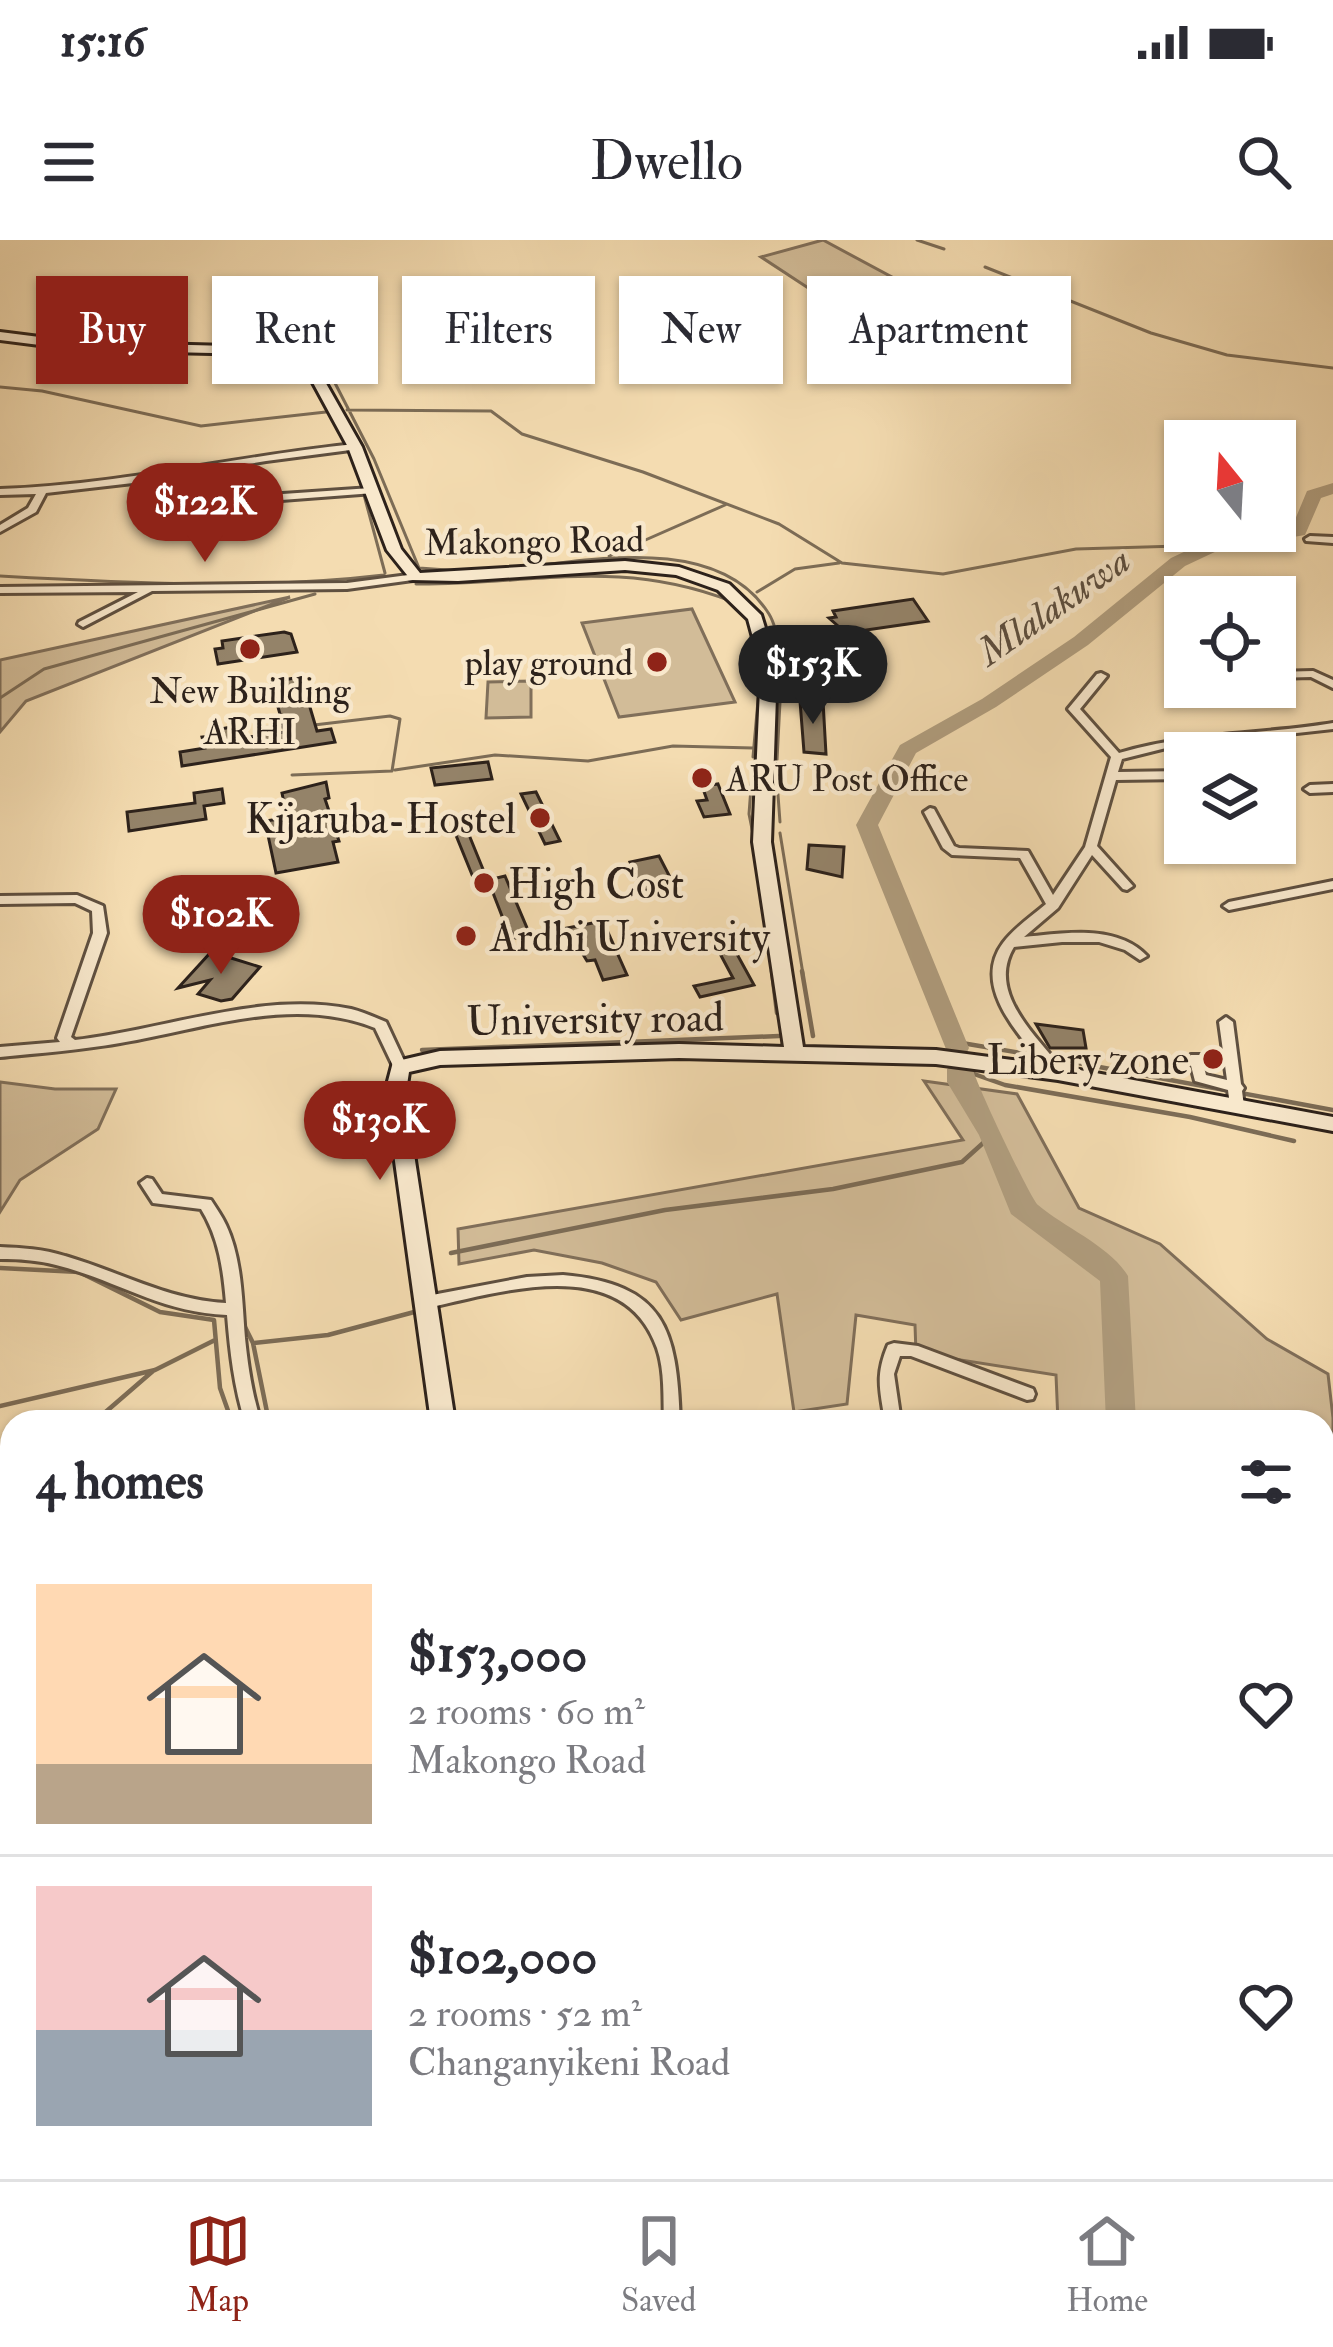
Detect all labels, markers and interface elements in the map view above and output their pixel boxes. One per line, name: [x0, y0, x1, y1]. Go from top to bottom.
text: 15:16: [60, 14, 145, 70]
text: Dwello: [590, 128, 743, 196]
icon: menu: [36, 129, 102, 195]
icon: search: [1231, 129, 1297, 195]
chip: Buy: [36, 276, 188, 384]
chip: Rent: [212, 276, 378, 384]
chip: Filters: [402, 276, 595, 384]
chip: New: [619, 276, 783, 384]
chip: Apartment: [807, 276, 1071, 384]
north arrow: [1164, 420, 1296, 552]
map controls: [1164, 420, 1296, 864]
pin: $122K: [121, 463, 289, 565]
text: $122K: [154, 477, 256, 526]
street label: Makongo Road: [424, 517, 645, 566]
water label: Mlalakuwa: [966, 536, 1140, 678]
button: locate: [1164, 576, 1296, 708]
pin: $153K: [729, 625, 897, 727]
marker: New Building ARHI: [237, 636, 263, 662]
text: $153K: [765, 639, 861, 688]
place label: play ground: [464, 641, 633, 686]
marker: play ground: [644, 649, 670, 675]
place label: New Building ARHI: [150, 669, 352, 755]
button: layers: [1164, 732, 1296, 864]
place label: ARU Post Office: [725, 757, 968, 802]
marker: ARU Post Office: [689, 765, 715, 791]
place label: Kijaruba-Hostel: [245, 794, 516, 846]
marker: Kijaruba-Hostel: [527, 805, 553, 831]
place label: High Cost: [508, 859, 684, 911]
marker: High Cost: [471, 870, 497, 896]
pin: $102K: [137, 875, 305, 977]
text: $102K: [170, 889, 272, 938]
place label: Ardhi University: [489, 912, 771, 964]
marker: Ardhi University: [453, 923, 479, 949]
street label: University road: [466, 992, 725, 1048]
place label: Libery zone: [987, 1035, 1189, 1087]
marker: Libery zone: [1200, 1046, 1226, 1072]
pin: $130K: [296, 1081, 464, 1183]
text: $130K: [331, 1095, 429, 1144]
icon: filters: [1233, 1449, 1299, 1515]
text: 4 homes: [36, 1450, 204, 1514]
text: $153,000: [408, 1623, 587, 1687]
icon: home: [132, 1632, 276, 1776]
icon: heart: [1233, 1671, 1299, 1737]
text: 2 rooms · 60 m²: [408, 1687, 645, 1736]
text: Makongo Road: [408, 1736, 646, 1785]
text: $102,000: [408, 1925, 597, 1989]
icon: home: [132, 1934, 276, 2078]
icon: heart: [1233, 1973, 1299, 2039]
text: 2 rooms · 52 m²: [408, 1989, 642, 2038]
text: Changanyikeni Road: [408, 2038, 730, 2087]
tab: Map: [185, 2208, 251, 2321]
tab: Saved: [621, 2208, 696, 2321]
tab: Home: [1066, 2208, 1148, 2321]

